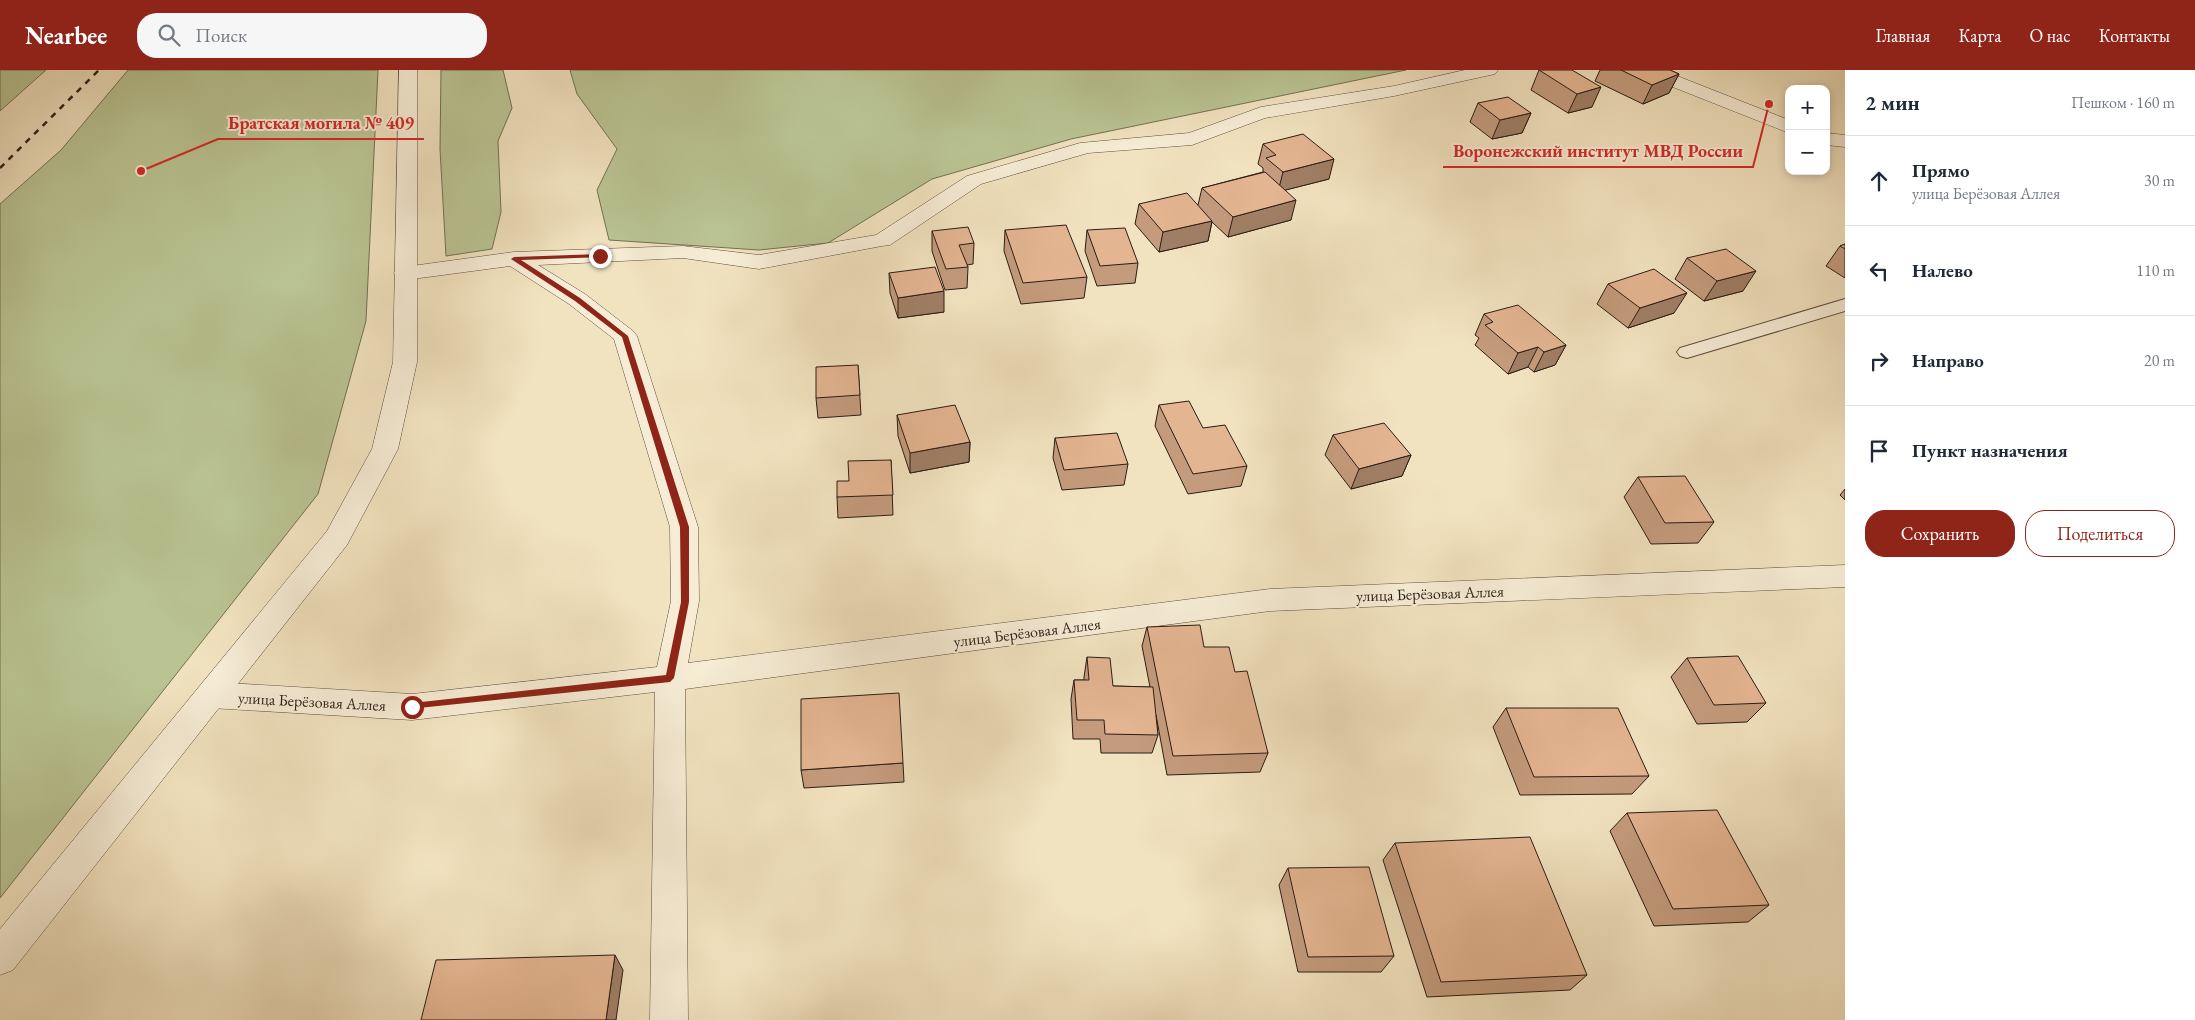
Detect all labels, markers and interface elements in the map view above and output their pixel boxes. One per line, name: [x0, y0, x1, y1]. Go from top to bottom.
search box: [137, 13, 487, 58]
text: Nearbee: [25, 20, 107, 51]
icon: search: [155, 21, 183, 49]
text: Поиск: [195, 23, 247, 48]
text: Главная: [1876, 24, 1930, 47]
text: Карта: [1958, 24, 2001, 47]
text: О нас: [2029, 24, 2071, 47]
text: Контакты: [2099, 24, 2170, 47]
map controls: [1785, 85, 1830, 175]
button: +: [1785, 85, 1830, 130]
text: 2 мин: [1865, 89, 1920, 116]
text: Пешком · 160 m: [2071, 92, 2175, 113]
callout: Братская могила № 409: [218, 106, 424, 139]
text: Братская могила № 409: [228, 111, 414, 134]
button: −: [1785, 130, 1830, 175]
callout: Воронежский институт МВД России: [1443, 134, 1753, 167]
text: Воронежский институт МВД России: [1453, 139, 1743, 162]
text: Прямо: [1912, 158, 1970, 183]
icon: ahead: [1865, 167, 1893, 195]
text: 30 m: [2144, 170, 2175, 191]
text: улица Берёзовая Аллея: [1912, 183, 2060, 204]
route end: [589, 245, 612, 268]
icon: left: [1865, 257, 1893, 285]
text: Налево: [1912, 258, 1973, 283]
text: 110 m: [2136, 260, 2175, 281]
icon: right: [1865, 347, 1893, 375]
text: Направо: [1912, 348, 1984, 373]
text: 20 m: [2144, 350, 2175, 371]
icon: arrive: [1865, 437, 1893, 465]
text: Пункт назначения: [1912, 438, 2068, 463]
button: Сохранить: [1865, 510, 2015, 557]
button: Поделиться: [2025, 510, 2175, 557]
street label: улица Берёзовая Аллея: [1356, 580, 1504, 607]
street label: улица Берёзовая Аллея: [952, 613, 1102, 652]
street label: улица Берёзовая Аллея: [237, 687, 386, 716]
route start: [401, 696, 424, 719]

